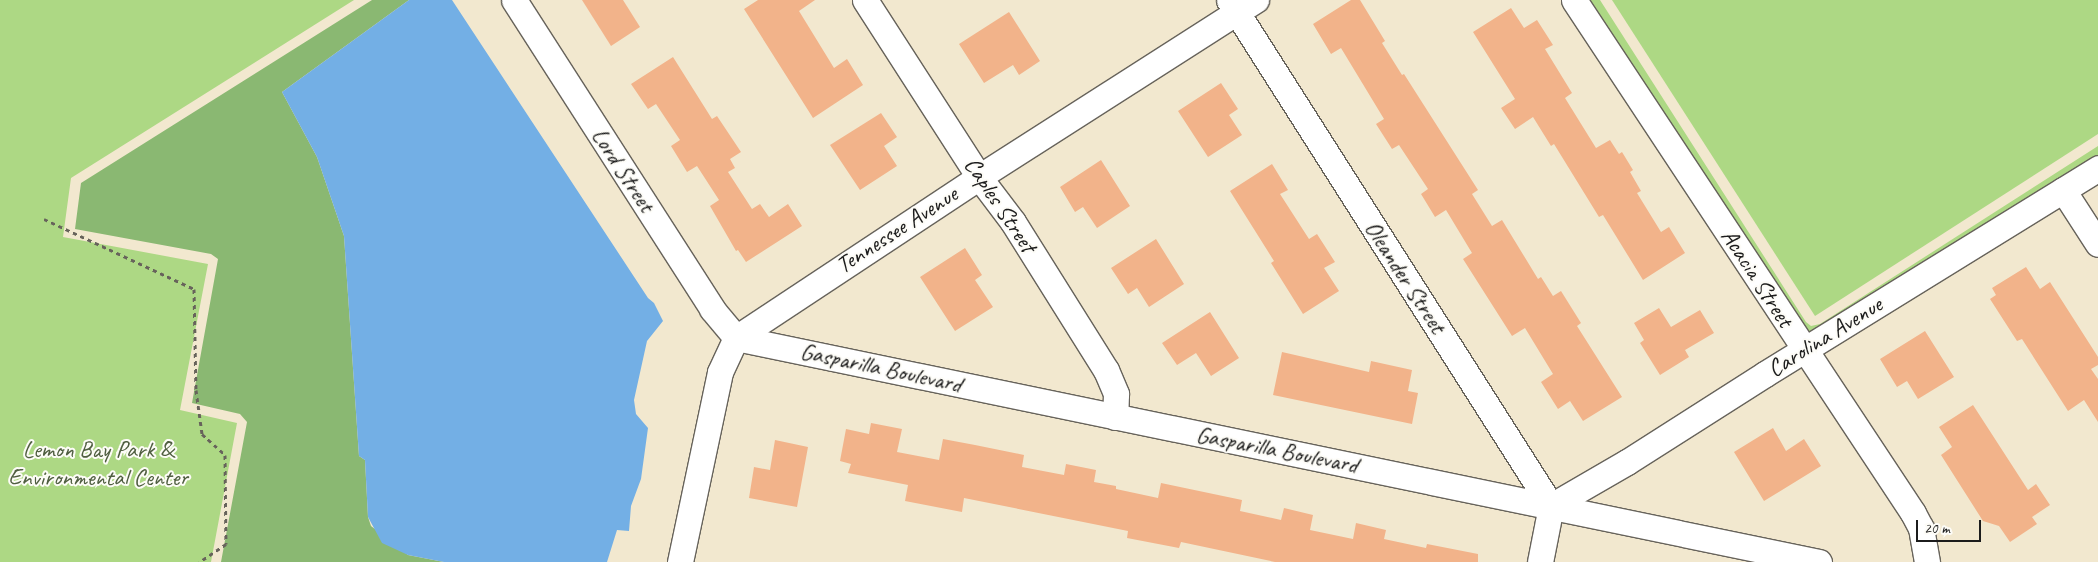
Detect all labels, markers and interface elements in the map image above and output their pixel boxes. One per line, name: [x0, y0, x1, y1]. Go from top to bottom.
street label: Lord Street: [585, 122, 661, 218]
street label: Caples Street: [958, 152, 1042, 258]
street label: Tennessee Avenue: [831, 180, 963, 280]
street label: Oleander Street: [1358, 215, 1452, 339]
street label: Acacia Street: [1714, 223, 1800, 333]
street label: Carolina Avenue: [1762, 290, 1888, 384]
street label: Gasparilla Boulevard: [797, 337, 965, 399]
street label: Gasparilla Boulevard: [1193, 420, 1361, 480]
park label: Lemon Bay Park & Environmental Center: [8, 436, 188, 492]
scale bar: [1918, 510, 1983, 542]
text: 20 m: [1924, 519, 1950, 538]

